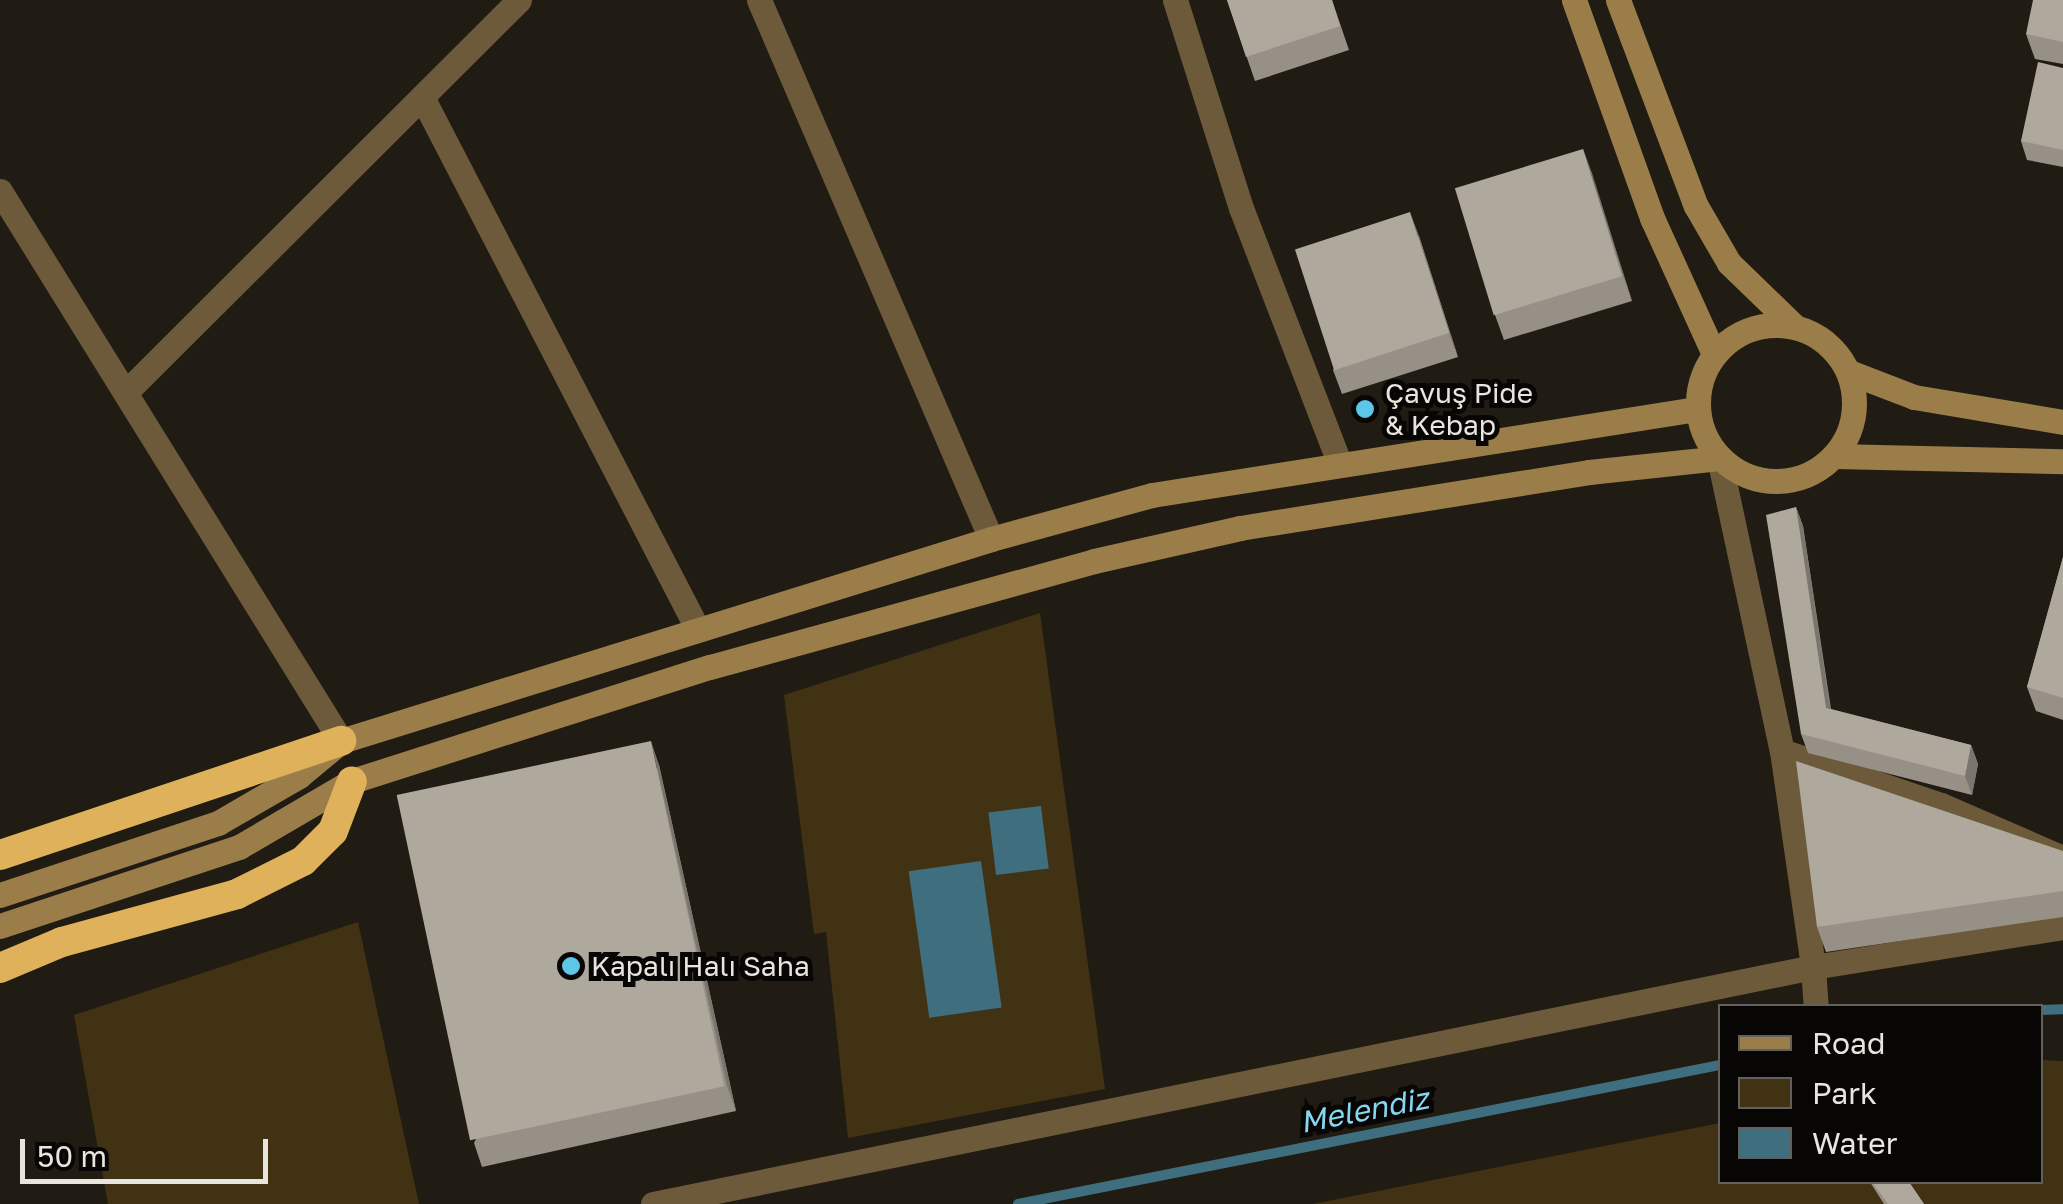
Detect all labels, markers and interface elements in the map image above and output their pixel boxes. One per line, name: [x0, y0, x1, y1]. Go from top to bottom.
place label: Çavuş Pide & Kebap: [1385, 376, 1533, 442]
marker: Çavuş Pide & Kebap: [1354, 398, 1376, 420]
place label: Kapalı Halı Saha: [591, 949, 810, 983]
marker: Kapalı Halı Saha: [560, 955, 582, 977]
legend: [1718, 1004, 2043, 1184]
text: Road: [1812, 1025, 1886, 1061]
text: Park: [1812, 1075, 1877, 1111]
water label: Melendiz: [1297, 1080, 1431, 1140]
scale bar: [25, 1119, 272, 1181]
text: Water: [1812, 1125, 1897, 1161]
text: 50 m: [37, 1138, 107, 1174]

